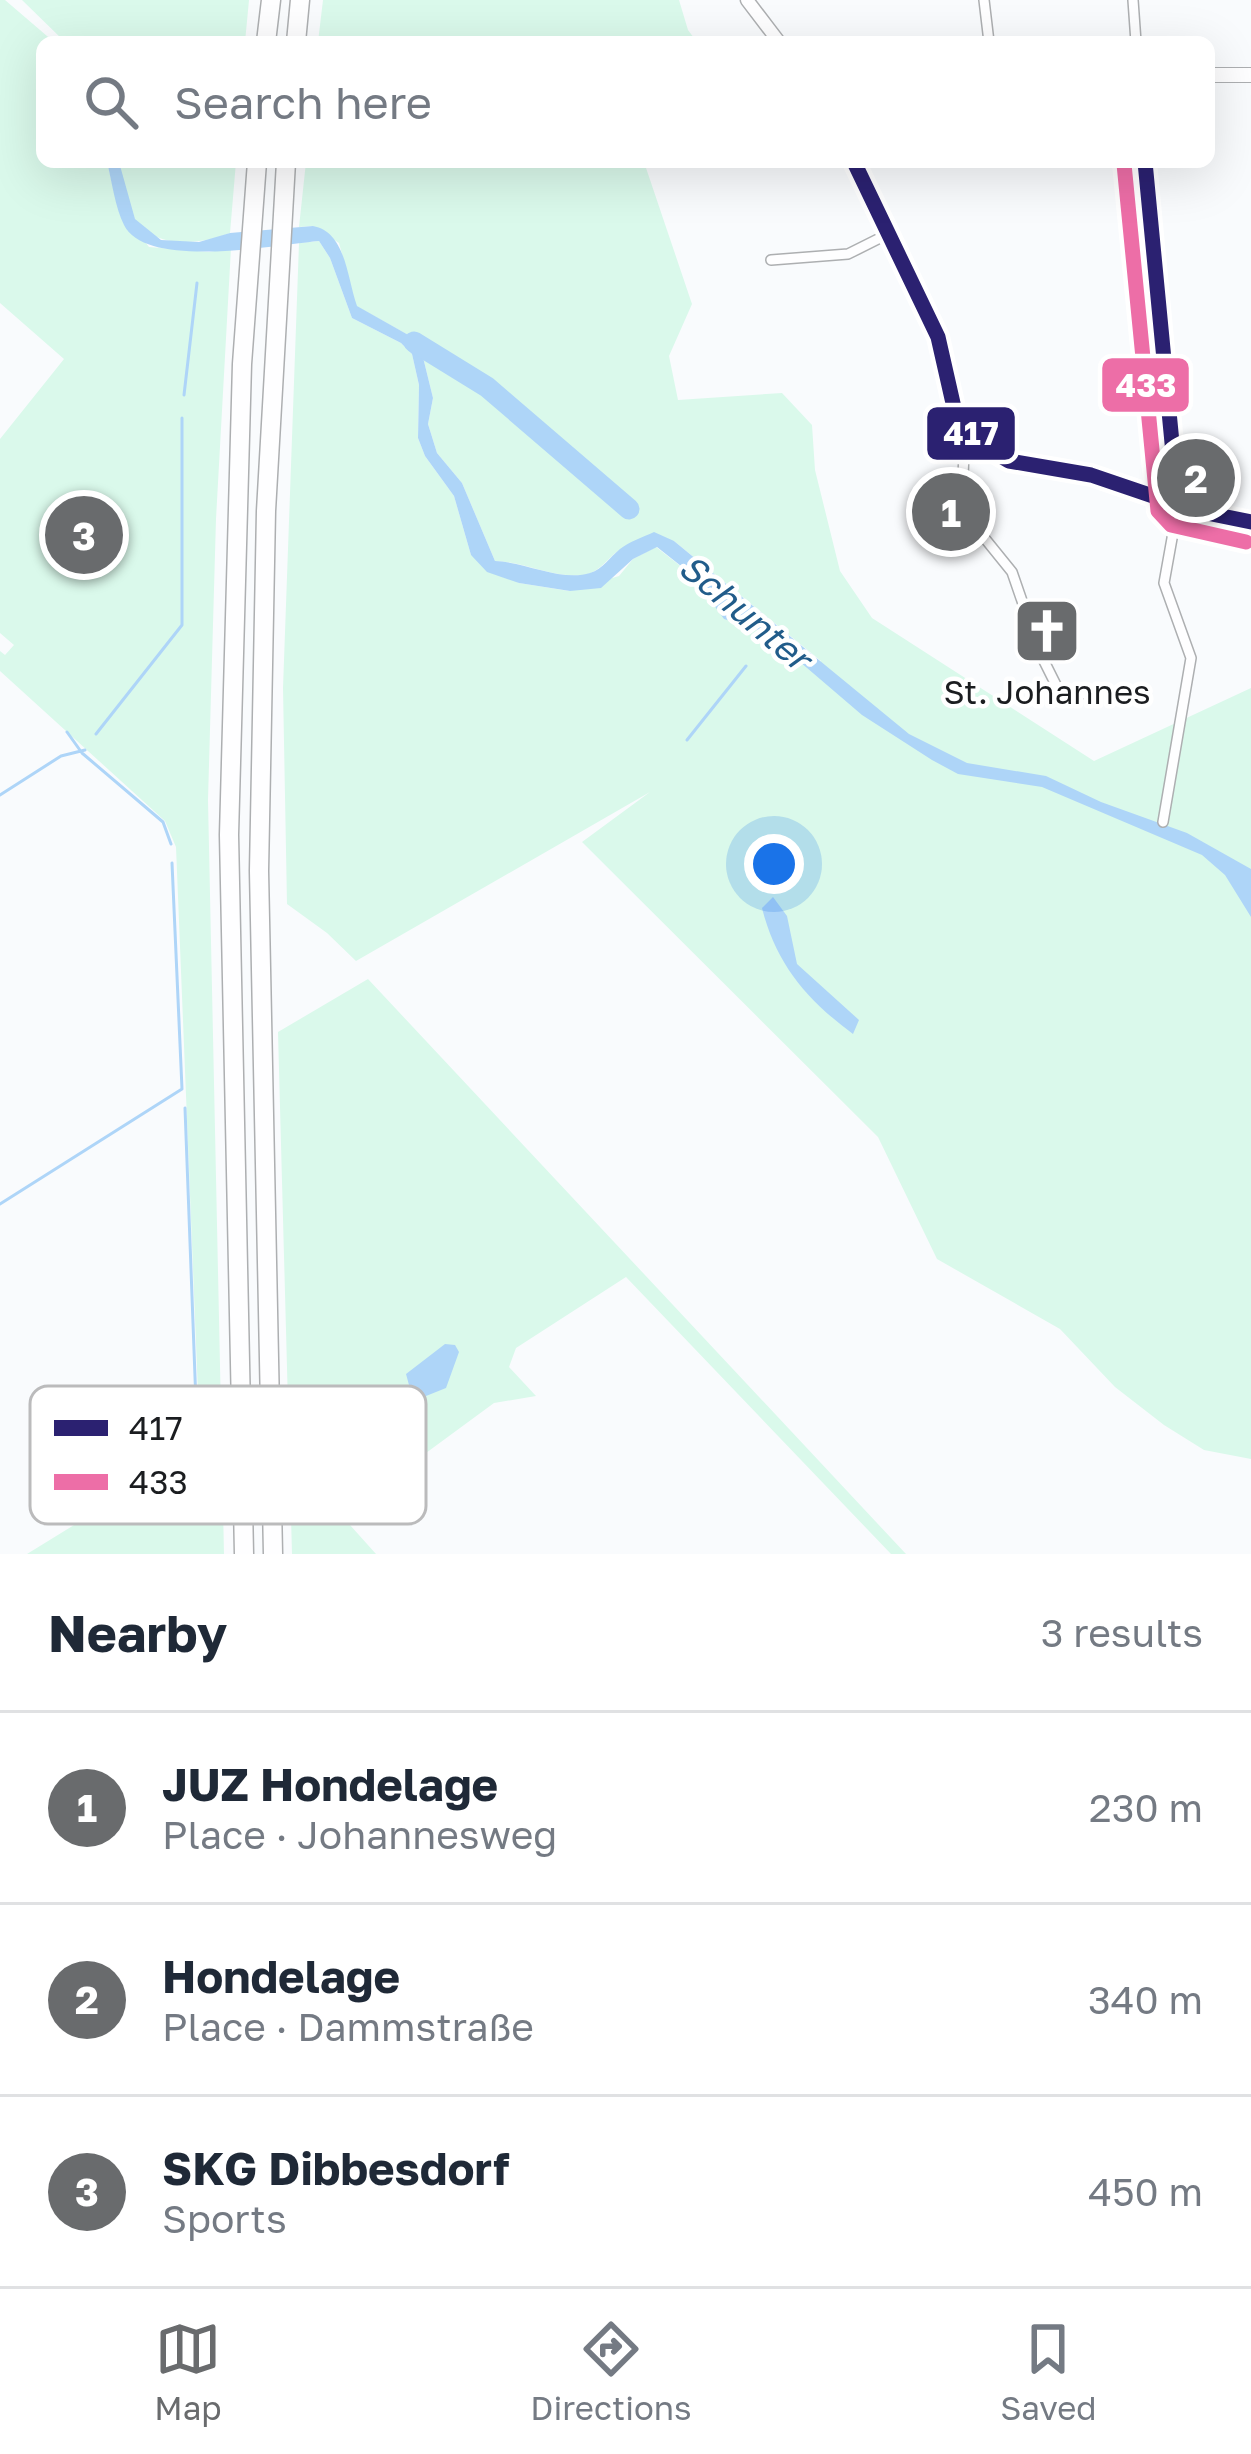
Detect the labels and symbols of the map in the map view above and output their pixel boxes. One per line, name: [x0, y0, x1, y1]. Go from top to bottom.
line badge: 433: [1100, 356, 1191, 414]
text: 433: [1116, 365, 1176, 404]
line badge: 417: [925, 405, 1017, 462]
text: 417: [943, 413, 999, 452]
pin: 2: [1157, 433, 1235, 523]
pin: 1: [912, 467, 990, 557]
pin: 3: [45, 490, 123, 580]
water label: Schunter: [671, 544, 823, 682]
church icon: St. Johannes: [1012, 596, 1082, 666]
place label: St. Johannes: [943, 672, 1151, 711]
your location: [744, 834, 804, 894]
legend: [30, 1386, 426, 1524]
text: 417: [129, 1408, 183, 1447]
text: 433: [129, 1462, 188, 1501]

